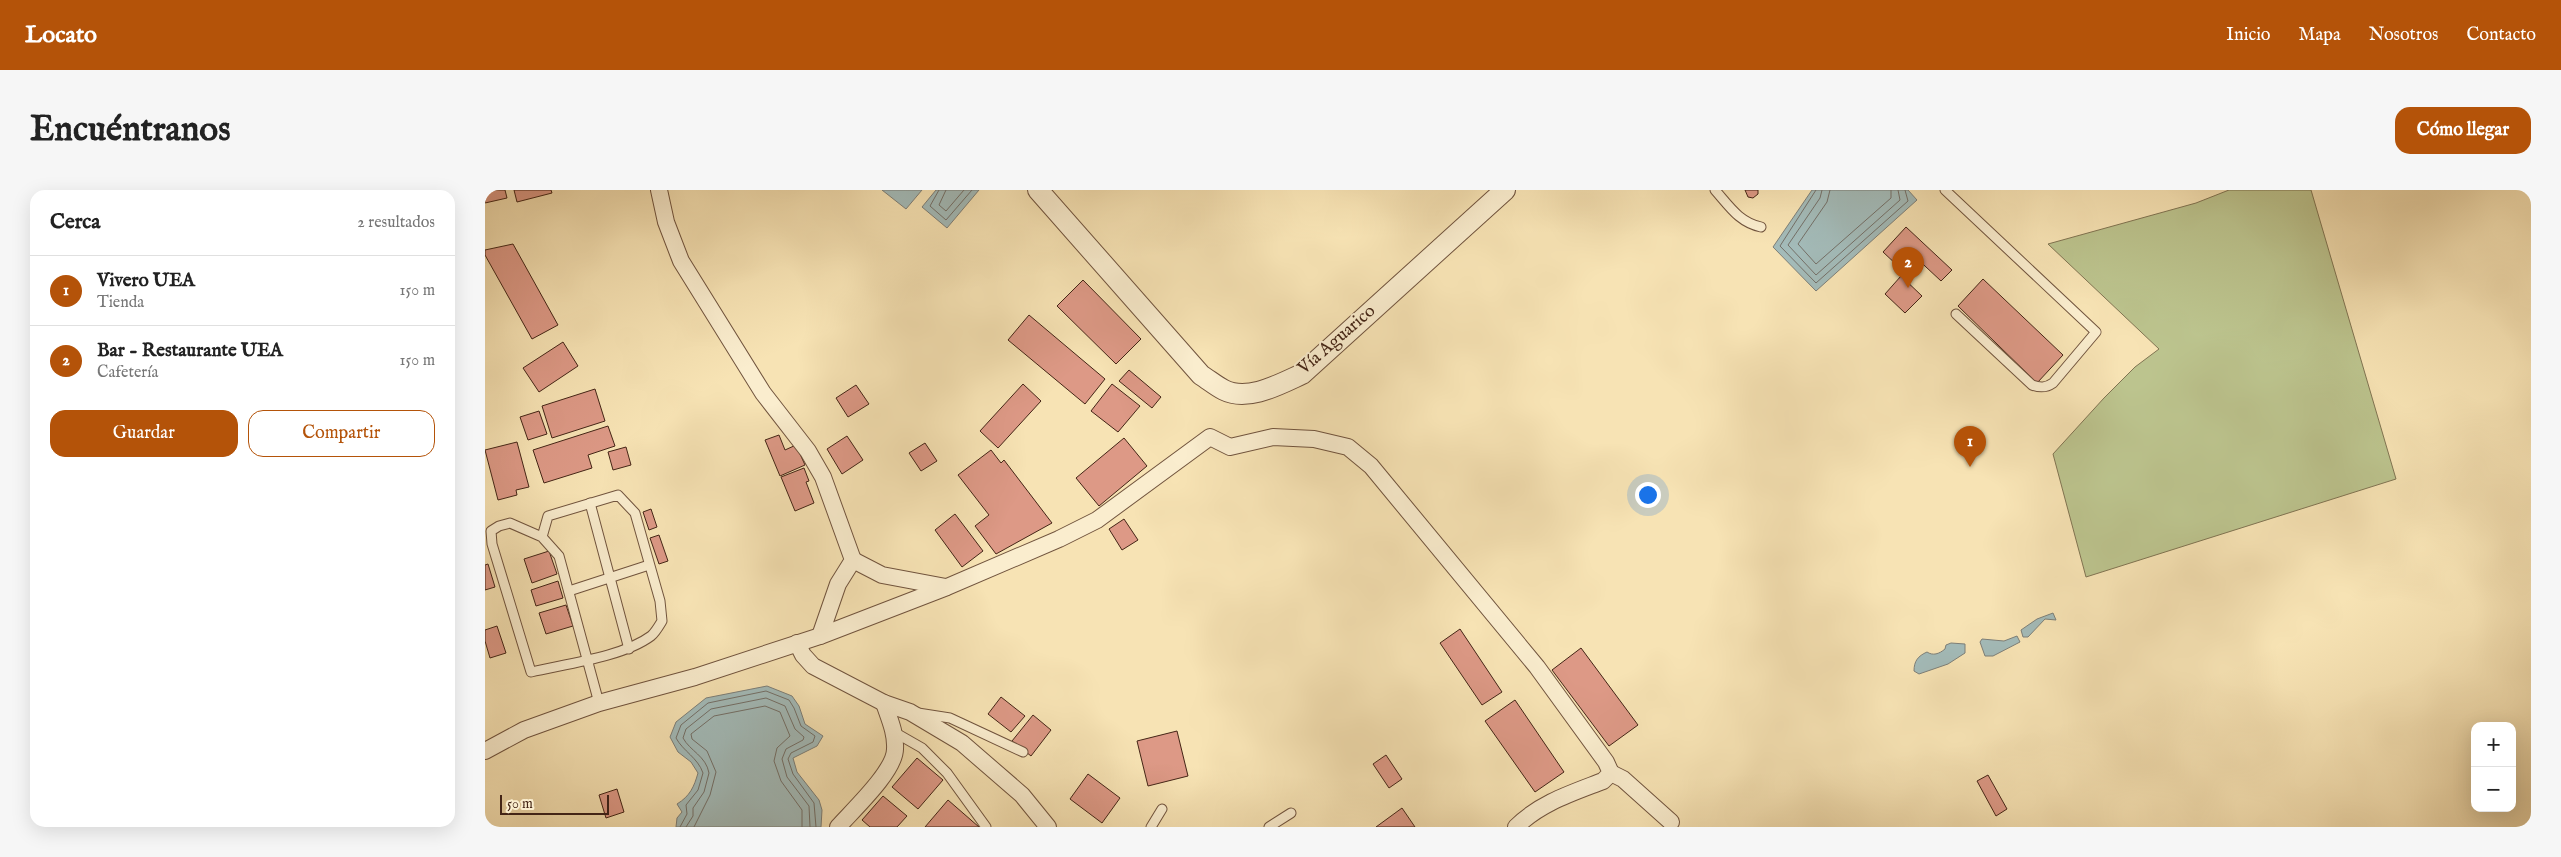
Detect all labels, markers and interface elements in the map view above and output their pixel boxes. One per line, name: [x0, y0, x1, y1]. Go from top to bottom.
text: Locato: [25, 20, 97, 51]
text: Inicio: [2226, 24, 2271, 47]
text: Mapa: [2299, 24, 2341, 47]
text: Nosotros: [2369, 24, 2438, 47]
text: Contacto: [2466, 24, 2536, 47]
button: Cómo llegar: [2395, 107, 2531, 154]
text: Encuéntranos: [30, 108, 230, 153]
text: Cerca: [50, 209, 100, 236]
text: 2 resultados: [357, 213, 435, 233]
pin: 2: [1892, 247, 1924, 288]
text: Vivero UEA: [97, 269, 195, 293]
text: 1: [63, 281, 69, 301]
text: 150 m: [400, 281, 435, 301]
text: Tienda: [97, 293, 144, 313]
street label: Vía Aguarico: [1293, 300, 1381, 381]
text: Bar - Restaurante UEA: [97, 339, 283, 363]
text: 2: [62, 351, 70, 371]
text: 150 m: [400, 351, 435, 371]
text: Cafetería: [97, 363, 158, 383]
button: Guardar: [50, 410, 238, 457]
button: Compartir: [248, 410, 435, 457]
pin: 1: [1954, 426, 1986, 467]
your location: [1635, 482, 1661, 508]
map controls: [2471, 722, 2516, 812]
button: +: [2471, 722, 2516, 767]
button: −: [2471, 767, 2516, 812]
scale bar: [500, 792, 609, 815]
text: 50 m: [507, 795, 533, 813]

